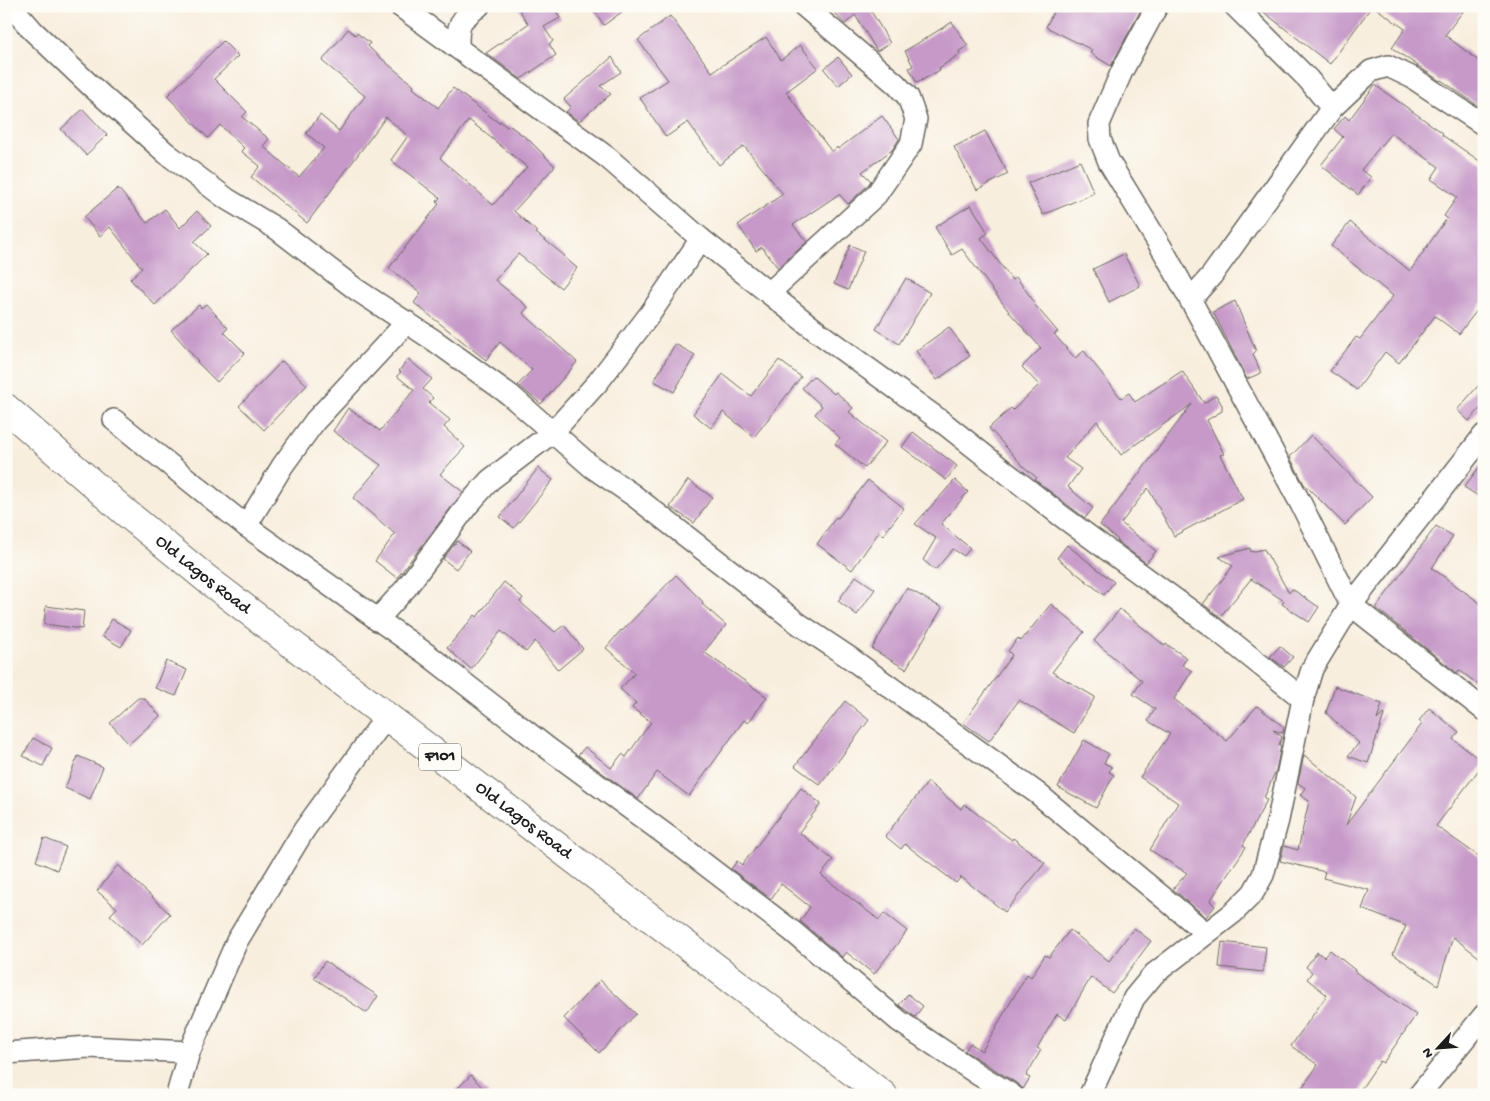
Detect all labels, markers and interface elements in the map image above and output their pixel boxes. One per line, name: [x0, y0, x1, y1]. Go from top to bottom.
street label: Old Lagos Road: [151, 530, 256, 620]
road number: F101: [419, 744, 461, 770]
street label: Old Lagos Road: [471, 777, 577, 865]
north arrow: [1412, 1024, 1462, 1074]
text: N: [1419, 1045, 1438, 1060]

